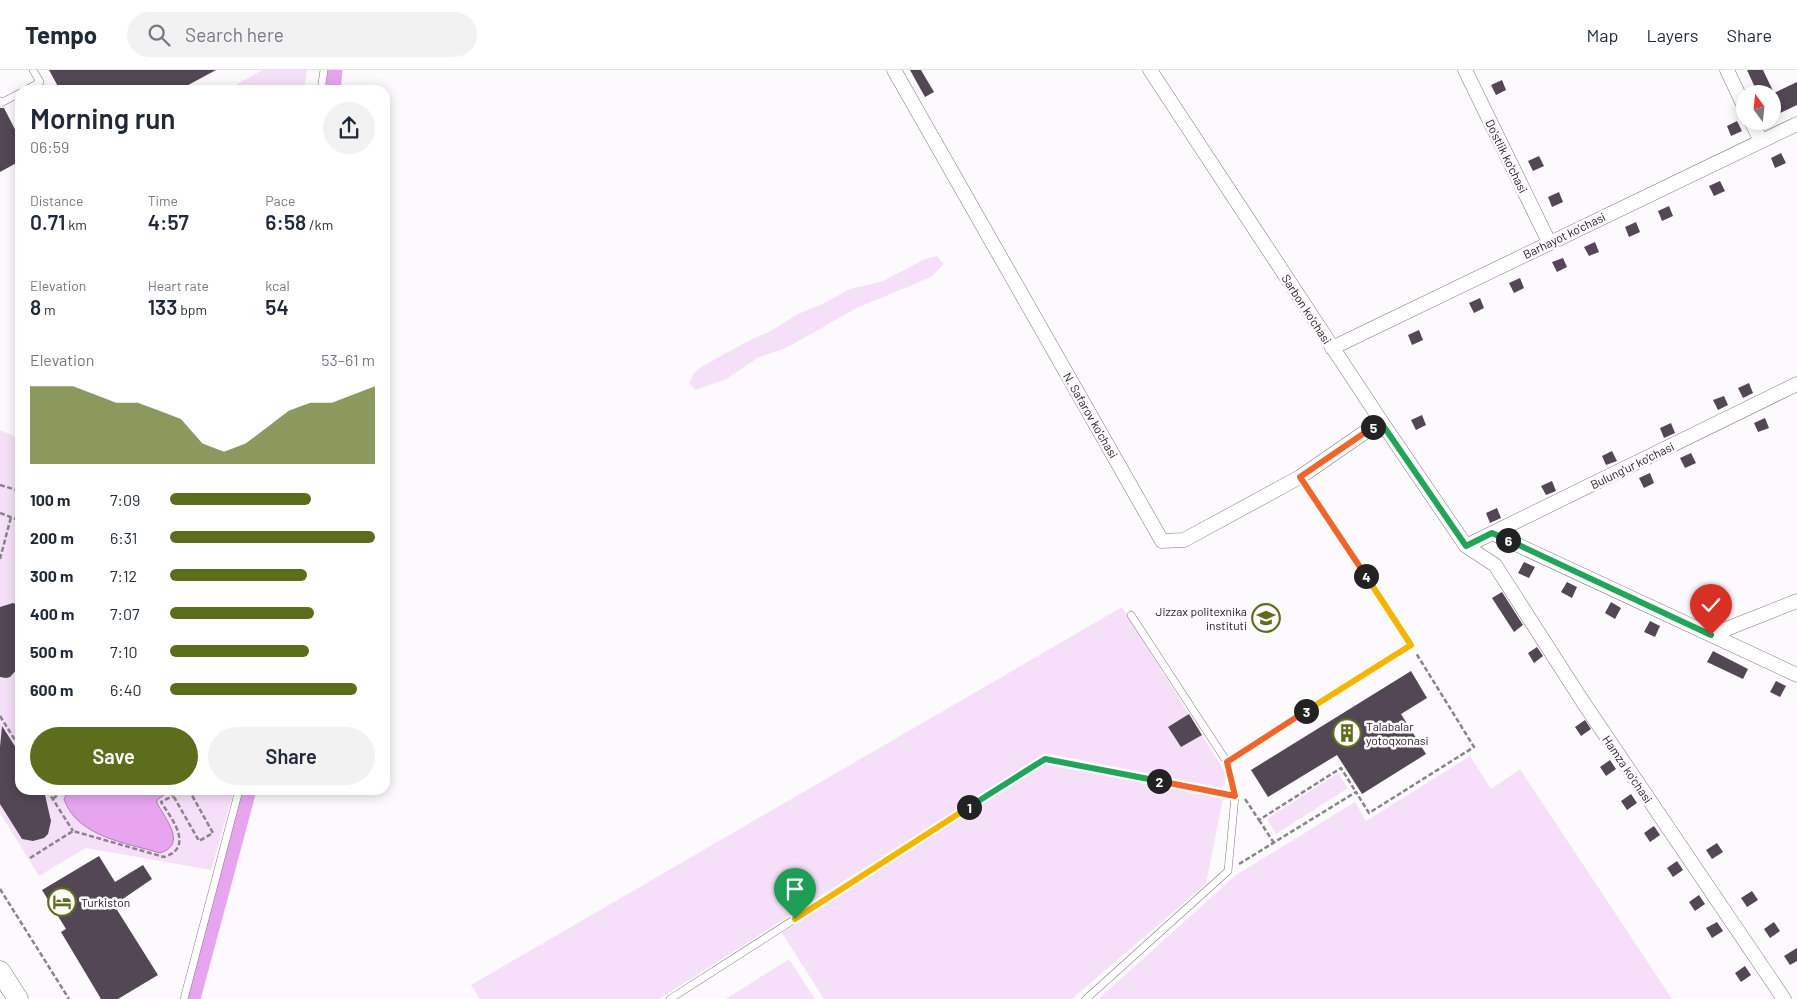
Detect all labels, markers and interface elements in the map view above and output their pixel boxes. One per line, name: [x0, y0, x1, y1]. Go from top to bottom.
search box: [127, 12, 477, 57]
text: Tempo: [25, 20, 97, 49]
icon: search: [145, 21, 173, 49]
text: Search here: [185, 23, 284, 46]
text: Map: [1586, 24, 1618, 46]
text: Layers: [1646, 24, 1699, 46]
text: Share: [1727, 24, 1772, 46]
north arrow: [1736, 85, 1781, 130]
map controls: [1736, 85, 1781, 130]
text: Morning run: [30, 101, 176, 135]
button: share: [323, 102, 375, 154]
street label: Do'stlik ko'chasi: [1483, 117, 1531, 195]
text: 06:59: [30, 137, 69, 156]
text: Distance: [30, 192, 83, 209]
text: Time: [148, 192, 178, 209]
text: Pace: [265, 192, 295, 209]
text: 0.71: [30, 209, 65, 234]
text: 4:57: [148, 209, 189, 234]
text: 6:58: [265, 209, 306, 234]
street label: Barhayot ko'chasi: [1521, 209, 1607, 261]
text: km: [65, 216, 87, 233]
text: /km: [306, 216, 333, 233]
street label: Sarbon ko'chasi: [1279, 272, 1335, 346]
text: Elevation: [30, 277, 86, 294]
text: Heart rate: [148, 277, 209, 294]
text: kcal: [265, 277, 290, 294]
text: 8: [30, 294, 41, 319]
text: 133: [148, 294, 177, 319]
text: 54: [265, 294, 289, 319]
text: m: [41, 301, 56, 318]
text: bpm: [177, 301, 207, 318]
text: Elevation: [30, 350, 94, 369]
text: 53–61 m: [321, 350, 375, 369]
street label: N. Safarov ko'chasi: [1061, 370, 1121, 460]
pin: 5: [1360, 414, 1386, 440]
text: 5: [1370, 419, 1377, 436]
street label: Bulung'ur ko'chasi: [1588, 439, 1676, 491]
text: 100 m: [30, 490, 70, 509]
text: 7:09: [110, 490, 140, 509]
text: 200 m: [30, 528, 74, 547]
text: 6:31: [110, 528, 137, 547]
pin: 6: [1496, 528, 1520, 552]
text: 6: [1505, 532, 1512, 549]
pin: 4: [1354, 564, 1378, 588]
text: 300 m: [30, 566, 73, 585]
text: 7:12: [110, 566, 137, 585]
text: 4: [1362, 568, 1371, 585]
pin: [1690, 584, 1732, 635]
icon: check: [1697, 591, 1725, 619]
school or university icon: Jizzax politexnika instituti: [1251, 603, 1281, 633]
text: 400 m: [30, 604, 74, 623]
text: 7:07: [110, 604, 140, 623]
place label: Jizzax politexnika instituti: [1155, 604, 1247, 632]
text: 500 m: [30, 642, 73, 661]
text: 7:10: [110, 642, 138, 661]
text: 600 m: [30, 680, 73, 699]
text: 6:40: [110, 680, 142, 699]
pin: 3: [1294, 698, 1318, 724]
text: 3: [1303, 703, 1310, 720]
building icon: Talabalar yotoqxonasi: [1332, 718, 1362, 748]
place label: Talabalar yotoqxonasi: [1366, 719, 1429, 747]
button: Save: [30, 727, 198, 785]
button: Share: [208, 727, 375, 785]
street label: Hamza ko'chasi: [1600, 732, 1656, 806]
pin: 2: [1146, 768, 1172, 794]
text: 2: [1156, 773, 1163, 790]
pin: 1: [956, 794, 982, 820]
text: 1: [967, 799, 972, 816]
pin: [774, 868, 816, 919]
icon: arrive: [781, 875, 809, 903]
hotel icon: Turkiston: [47, 887, 77, 917]
place label: Turkiston: [81, 895, 130, 909]

